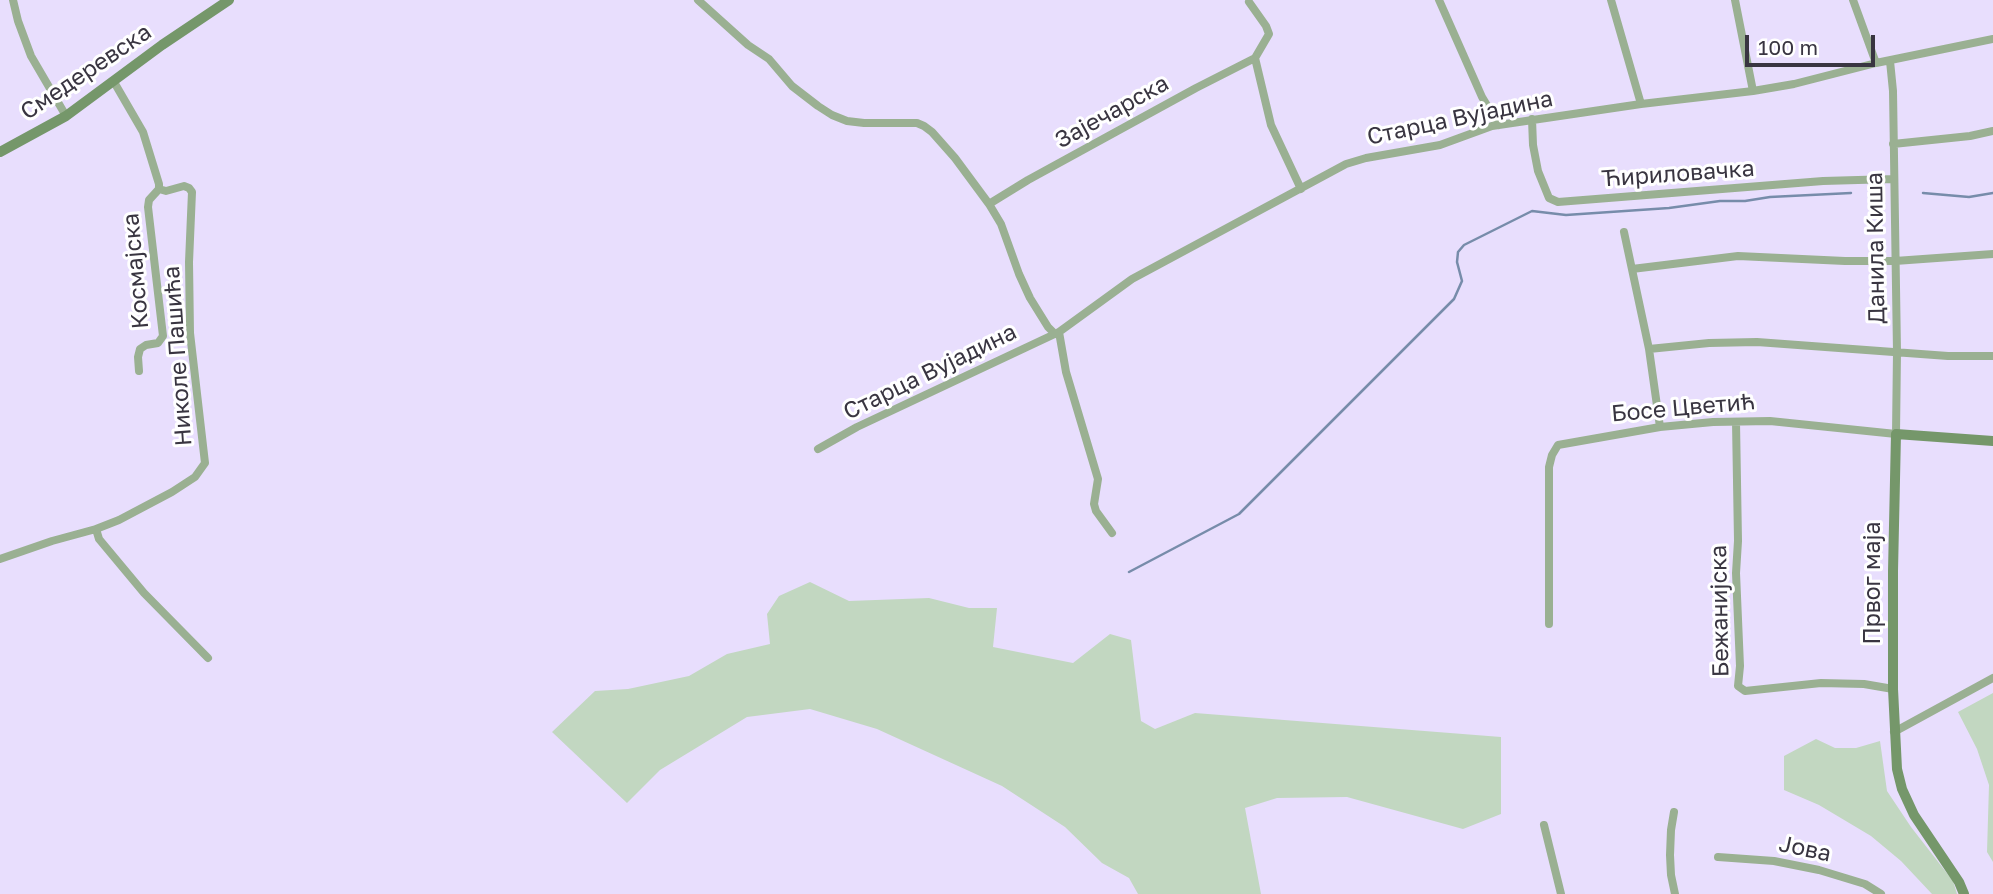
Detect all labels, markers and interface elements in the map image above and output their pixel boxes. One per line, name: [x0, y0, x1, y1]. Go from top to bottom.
street label: Смедеревска: [15, 18, 157, 126]
scale bar: [1748, 21, 1878, 65]
text: 100 m: [1758, 34, 1818, 60]
street label: Зајечарска: [1050, 69, 1174, 155]
street label: Старца Вујадина: [1365, 85, 1555, 151]
street label: Ћириловачка: [1601, 155, 1755, 193]
street label: Данила Киша: [1861, 172, 1891, 324]
street label: Космајска: [117, 212, 155, 330]
street label: Николе Пашића: [158, 265, 198, 447]
street label: Старца Вујадина: [839, 318, 1021, 426]
street label: Босе Цветић: [1610, 388, 1756, 428]
street label: Првог маја: [1859, 521, 1887, 645]
street label: Бежанијска: [1705, 545, 1735, 677]
street label: Јова: [1776, 830, 1834, 868]

